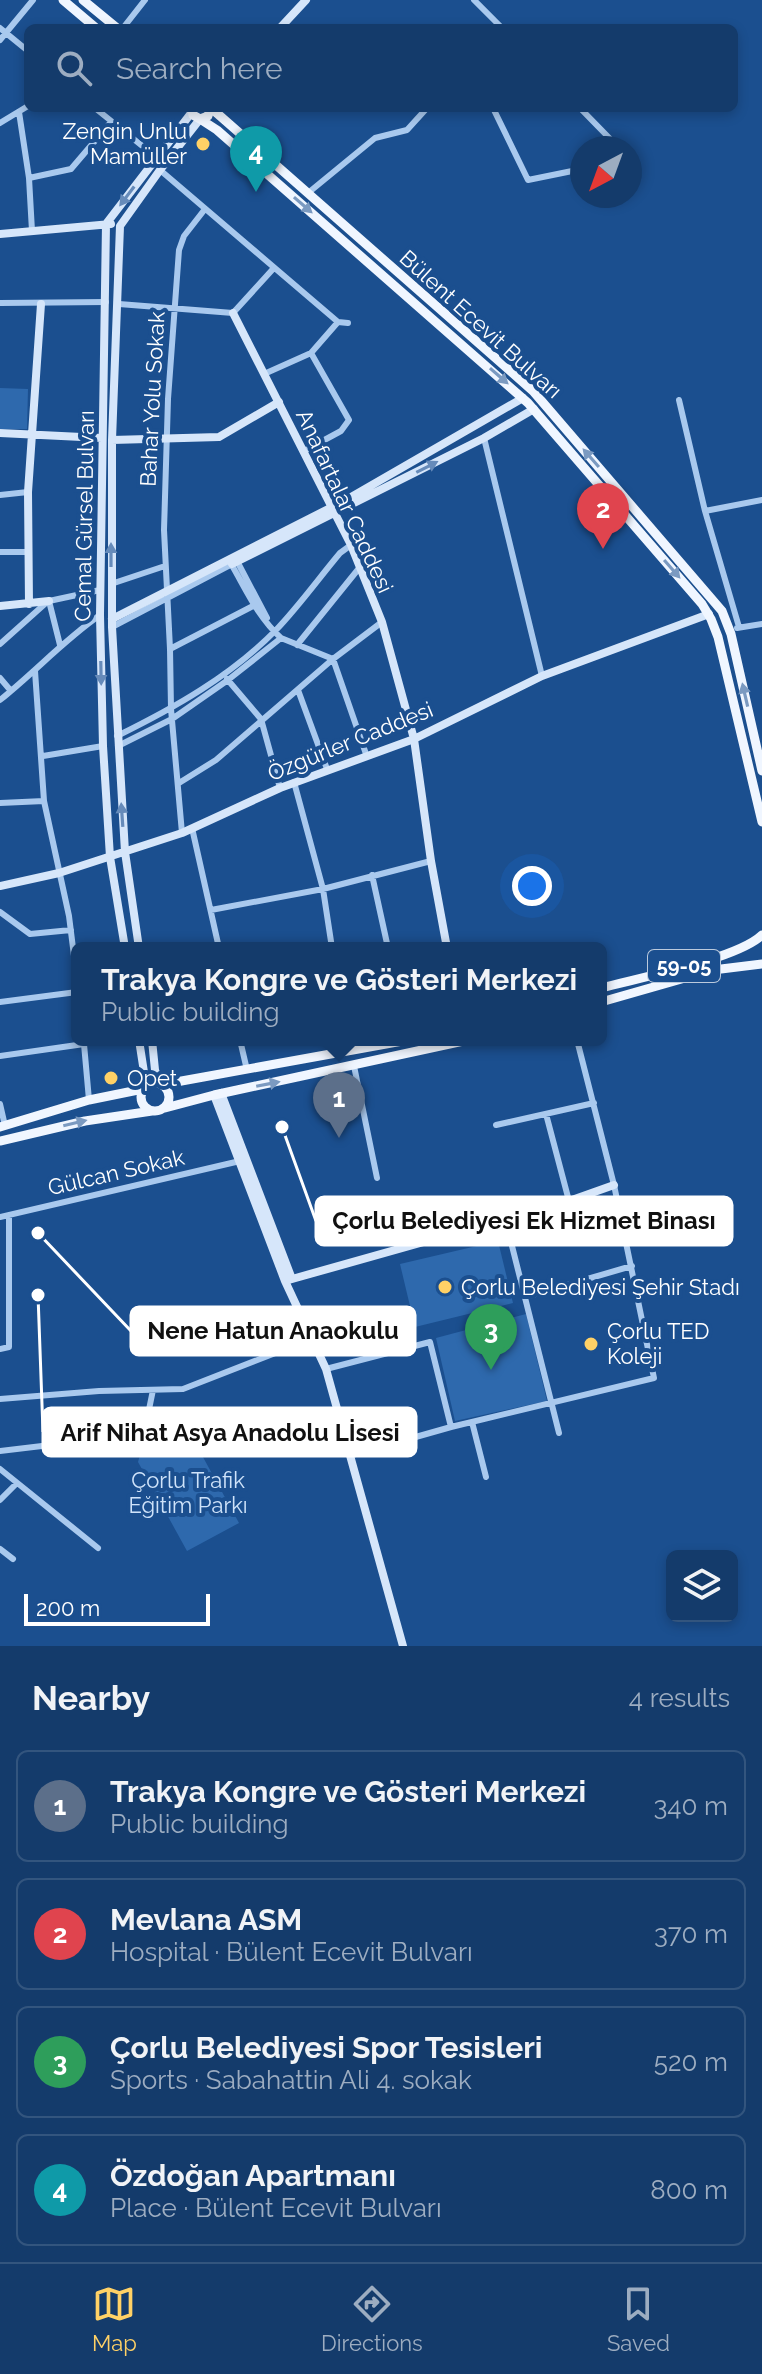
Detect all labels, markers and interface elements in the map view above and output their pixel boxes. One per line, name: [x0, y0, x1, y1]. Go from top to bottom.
search box: [24, 24, 738, 112]
icon: search: [52, 46, 96, 90]
text: Search here: [116, 51, 283, 86]
place label: Zengin Unlu Mamüller: [63, 118, 187, 169]
pin: 4: [230, 126, 282, 192]
marker: Zengin Unlu Mamüller: [194, 135, 212, 153]
north arrow: [570, 136, 642, 208]
one-way arrow: [120, 186, 136, 206]
one-way arrow: [293, 196, 312, 214]
street label: Bülent Ecevit Bulvarı: [395, 245, 567, 403]
street label: Bahar Yolu Sokak: [134, 310, 170, 487]
one-way arrow: [488, 367, 508, 384]
street label: Anafartalar Caddesi: [291, 405, 399, 597]
street label: Cemal Gürsel Bulvarı: [69, 410, 99, 622]
one-way arrow: [583, 448, 601, 468]
one-way arrow: [416, 460, 439, 474]
pin: 2: [577, 483, 629, 549]
one-way arrow: [105, 542, 117, 567]
one-way arrow: [663, 559, 680, 579]
one-way arrow: [95, 661, 108, 686]
one-way arrow: [738, 682, 750, 707]
street label: Özgürler Caddesi: [264, 696, 436, 786]
one-way arrow: [115, 802, 128, 827]
your location: [512, 866, 552, 906]
popup: [71, 942, 607, 1046]
road number: 59-05: [648, 950, 720, 982]
text: Trakya Kongre ve Gösteri Merkezi: [101, 962, 577, 997]
text: Public building: [101, 997, 279, 1027]
place label: Opet: [127, 1065, 178, 1091]
marker: Opet: [102, 1069, 120, 1087]
pin: 1: [313, 1072, 365, 1138]
one-way arrow: [256, 1077, 281, 1089]
one-way arrow: [63, 1117, 88, 1129]
street label: Gülcan Sokak: [45, 1144, 187, 1200]
callout: Çorlu Belediyesi Ek Hizmet Binası: [316, 1197, 732, 1245]
text: Çorlu Belediyesi Ek Hizmet Binası: [332, 1206, 716, 1235]
place label: Çorlu Belediyesi Şehir Stadı: [461, 1274, 740, 1300]
marker: Çorlu Belediyesi Şehir Stadı: [436, 1278, 454, 1296]
pin: 3: [465, 1304, 517, 1370]
callout: Nene Hatun Anaokulu: [131, 1307, 415, 1355]
text: Nene Hatun Anaokulu: [147, 1316, 399, 1345]
place label: Çorlu TED Koleji: [607, 1318, 709, 1369]
marker: Çorlu TED Koleji: [582, 1335, 600, 1353]
callout: Arif Nihat Asya Anadolu Lİsesi: [43, 1408, 416, 1456]
text: Arif Nihat Asya Anadolu Lİsesi: [60, 1418, 400, 1447]
park label: Çorlu Trafik Eğitim Parkı: [128, 1467, 248, 1518]
map controls: [666, 1550, 738, 1622]
button: layers: [666, 1550, 738, 1622]
scale bar: [24, 1590, 210, 1626]
text: 200 m: [36, 1595, 100, 1621]
text: Nearby: [32, 1678, 150, 1718]
text: 4 results: [629, 1683, 730, 1713]
text: Trakya Kongre ve Gösteri Merkezi: [110, 1774, 586, 1809]
text: 1: [54, 1791, 66, 1821]
text: 340 m: [653, 1791, 728, 1821]
text: Public building: [110, 1809, 289, 1839]
text: Mevlana ASM: [110, 1902, 302, 1937]
text: 2: [53, 1919, 67, 1949]
text: 370 m: [654, 1919, 728, 1949]
text: Hospital · Bülent Ecevit Bulvarı: [110, 1937, 473, 1967]
text: Çorlu Belediyesi Spor Tesisleri: [110, 2030, 542, 2065]
text: 3: [53, 2047, 67, 2077]
text: 520 m: [654, 2047, 728, 2077]
text: Sports · Sabahattin Ali 4. sokak: [110, 2065, 472, 2095]
text: Özdoğan Apartmanı: [110, 2158, 396, 2193]
text: 4: [53, 2175, 67, 2205]
text: 800 m: [650, 2175, 728, 2205]
text: Place · Bülent Ecevit Bulvarı: [110, 2193, 442, 2223]
tab: Map: [92, 2282, 137, 2356]
tab: Directions: [321, 2282, 423, 2356]
tab: Saved: [607, 2282, 670, 2356]

